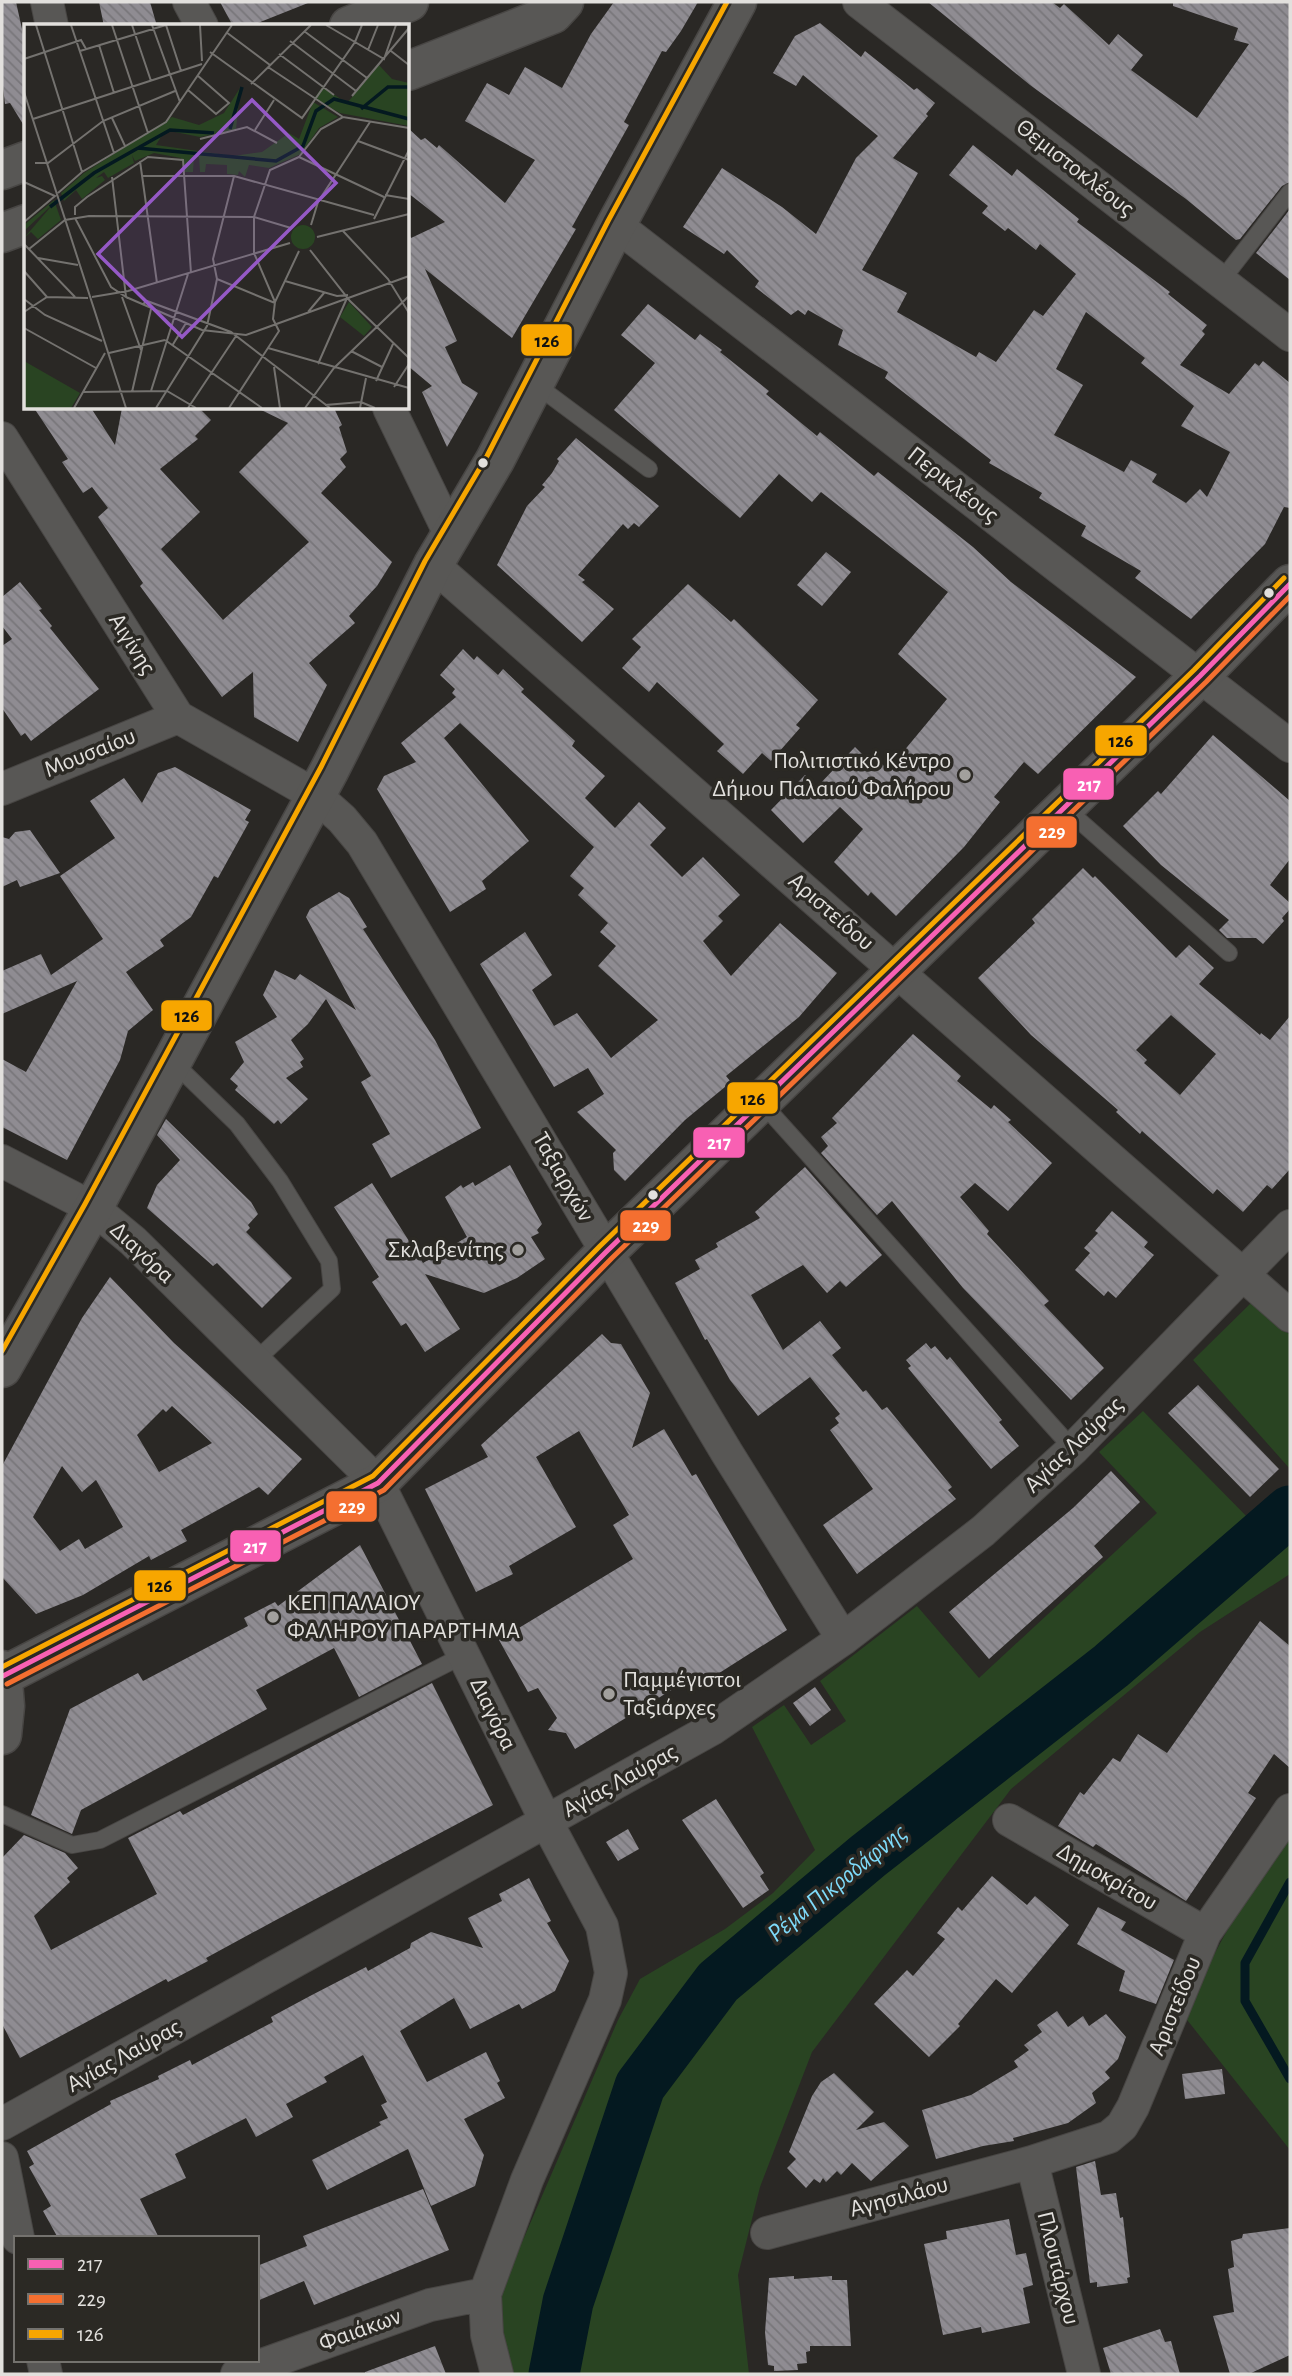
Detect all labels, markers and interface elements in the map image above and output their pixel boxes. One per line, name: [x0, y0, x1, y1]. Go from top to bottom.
inset map: [24, 24, 410, 410]
street label: Θεμιστοκλέους: [1012, 115, 1138, 221]
line badge: 126: [520, 323, 573, 357]
text: 126: [535, 332, 559, 351]
street label: Περικλέους: [903, 442, 1003, 528]
unlabelled marker: [476, 456, 490, 470]
unlabelled marker: [1262, 586, 1276, 600]
street label: Αιγίνης: [104, 609, 160, 679]
street label: Μουσαίου: [41, 724, 139, 782]
line badge: 126: [1094, 724, 1148, 757]
text: 126: [1109, 732, 1133, 751]
place label: Πολιτιστικό Κέντρο Δήμου Παλαιού Φαλήρου: [712, 749, 951, 801]
marker: Πολιτιστικό Κέντρο Δήμου Παλαιού Φαλήρου: [957, 767, 973, 783]
line badge: 217: [1062, 767, 1115, 801]
text: 217: [1077, 776, 1101, 795]
line badge: 229: [1025, 815, 1078, 849]
text: 229: [1038, 823, 1066, 842]
street label: Αριστείδου: [784, 869, 878, 955]
line badge: 126: [160, 999, 213, 1032]
text: 126: [175, 1007, 199, 1026]
line badge: 126: [726, 1081, 779, 1115]
text: 126: [741, 1090, 765, 1109]
line badge: 217: [692, 1126, 746, 1159]
street label: Ταξιαρχών: [528, 1128, 598, 1226]
text: 217: [707, 1134, 731, 1153]
unlabelled marker: [646, 1188, 660, 1202]
line badge: 229: [619, 1209, 672, 1242]
text: 229: [632, 1217, 660, 1236]
street label: Διαγόρα: [105, 1218, 179, 1288]
place label: Σκλαβενίτης: [388, 1238, 504, 1262]
marker: Σκλαβενίτης: [510, 1242, 526, 1258]
street label: Αγίας Λαύρας: [1020, 1392, 1128, 1498]
line badge: 229: [325, 1490, 378, 1523]
text: 229: [338, 1498, 366, 1517]
line badge: 217: [229, 1529, 282, 1563]
text: 217: [243, 1538, 267, 1557]
line badge: 126: [133, 1569, 187, 1602]
text: 126: [148, 1577, 172, 1596]
place label: ΚΕΠ ΠΑΛΑΙΟΥ ΦΑΛΗΡΟΥ ΠΑΡΑΡΤΗΜΑ: [287, 1591, 520, 1643]
marker: ΚΕΠ ΠΑΛΑΙΟΥ ΦΑΛΗΡΟΥ ΠΑΡΑΡΤΗΜΑ: [265, 1609, 281, 1625]
place label: Παμμέγιστοι Ταξιάρχες: [623, 1668, 741, 1720]
street label: Διαγόρα: [465, 1674, 521, 1754]
marker: Παμμέγιστοι Ταξιάρχες: [601, 1686, 617, 1702]
street label: Αγίας Λαύρας: [559, 1740, 681, 1822]
water label: Ρέμα Πικροδάφνης: [762, 1819, 912, 1947]
street label: Δημοκρίτου: [1053, 1839, 1161, 1915]
street label: Αριστείδου: [1144, 1953, 1206, 2059]
street label: Αγίας Λαύρας: [63, 2015, 185, 2097]
street label: Αγησιλάου: [847, 2172, 951, 2222]
street label: Πλουτάρχου: [1032, 2209, 1084, 2327]
legend: [14, 2236, 259, 2362]
text: 217: [77, 2254, 103, 2275]
text: 229: [77, 2289, 106, 2310]
street label: Φαιάκων: [316, 2304, 404, 2356]
text: 126: [77, 2324, 104, 2345]

